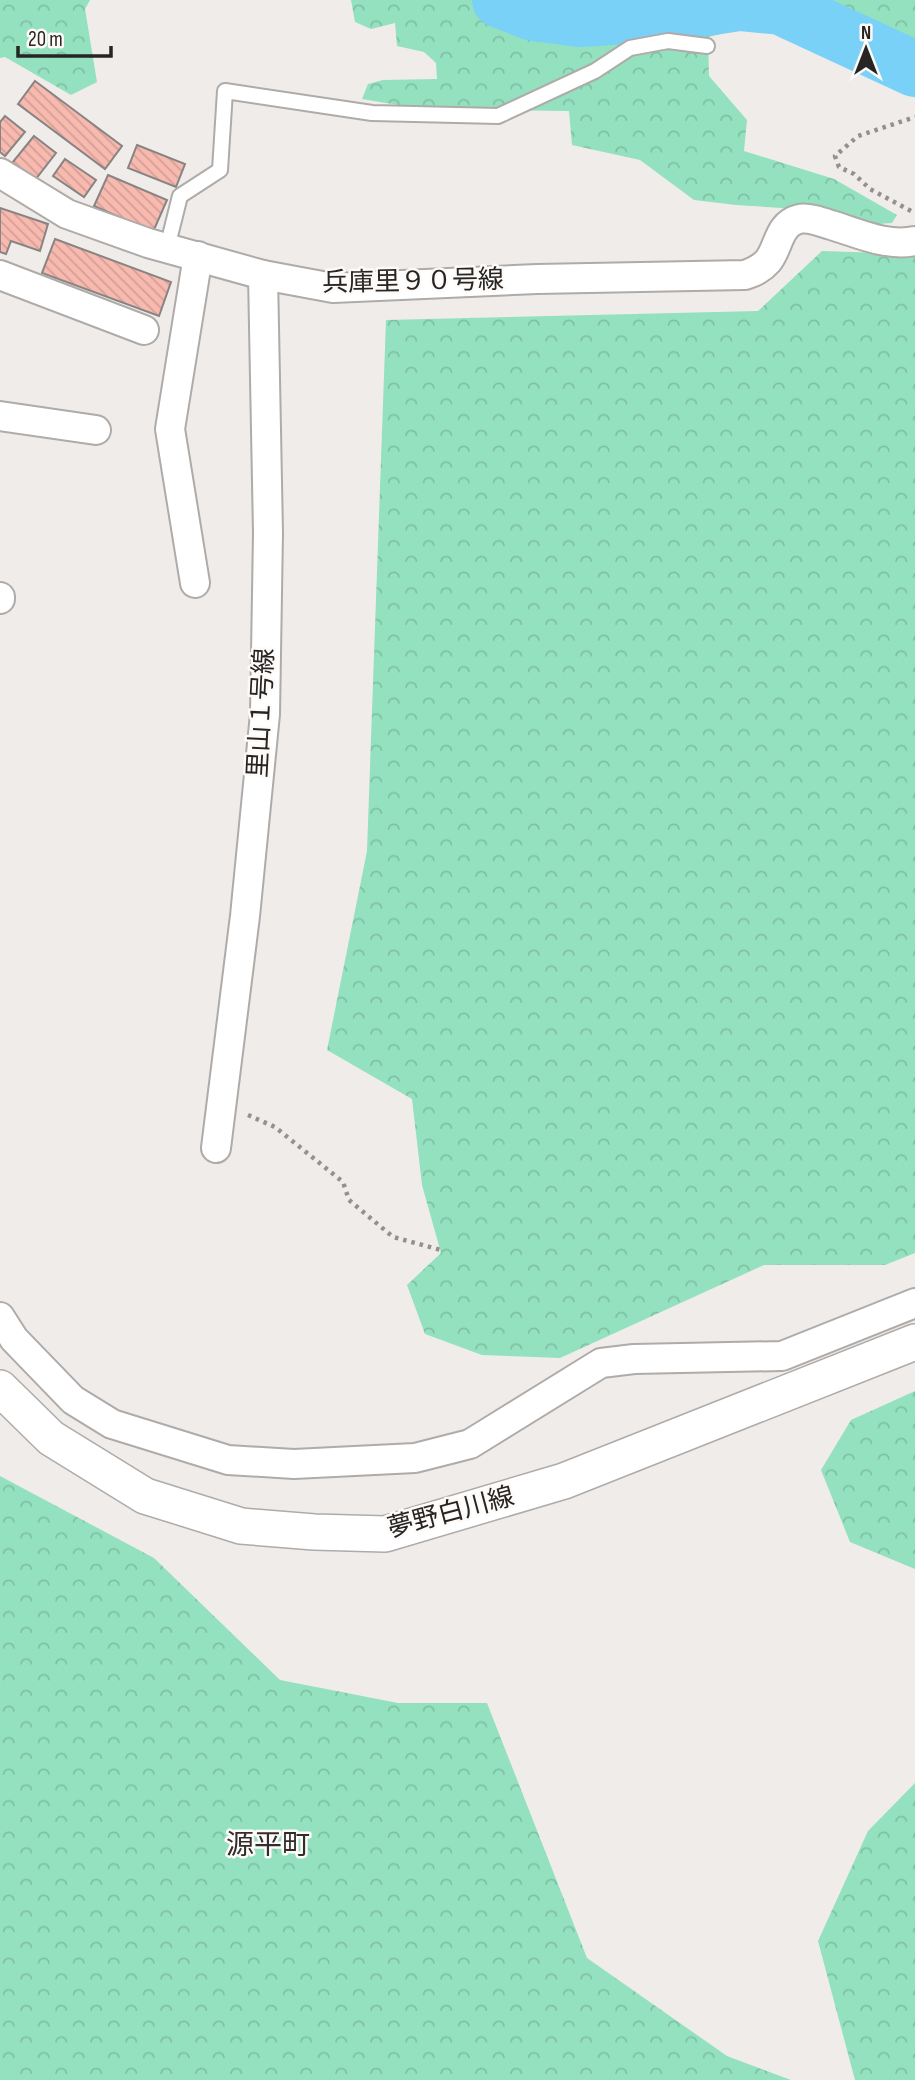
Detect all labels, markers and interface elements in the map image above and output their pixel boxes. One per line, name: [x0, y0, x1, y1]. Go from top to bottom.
scale bar: [18, 14, 110, 58]
north arrow: [831, 14, 901, 84]
text: N: [861, 22, 871, 45]
text: 20 m: [28, 27, 63, 52]
street label: 兵庫里９０号線: [322, 265, 504, 299]
street label: 里山１号線: [243, 647, 281, 779]
street label: 夢野白川線: [384, 1481, 518, 1545]
district label: 源平町: [226, 1829, 310, 1862]

